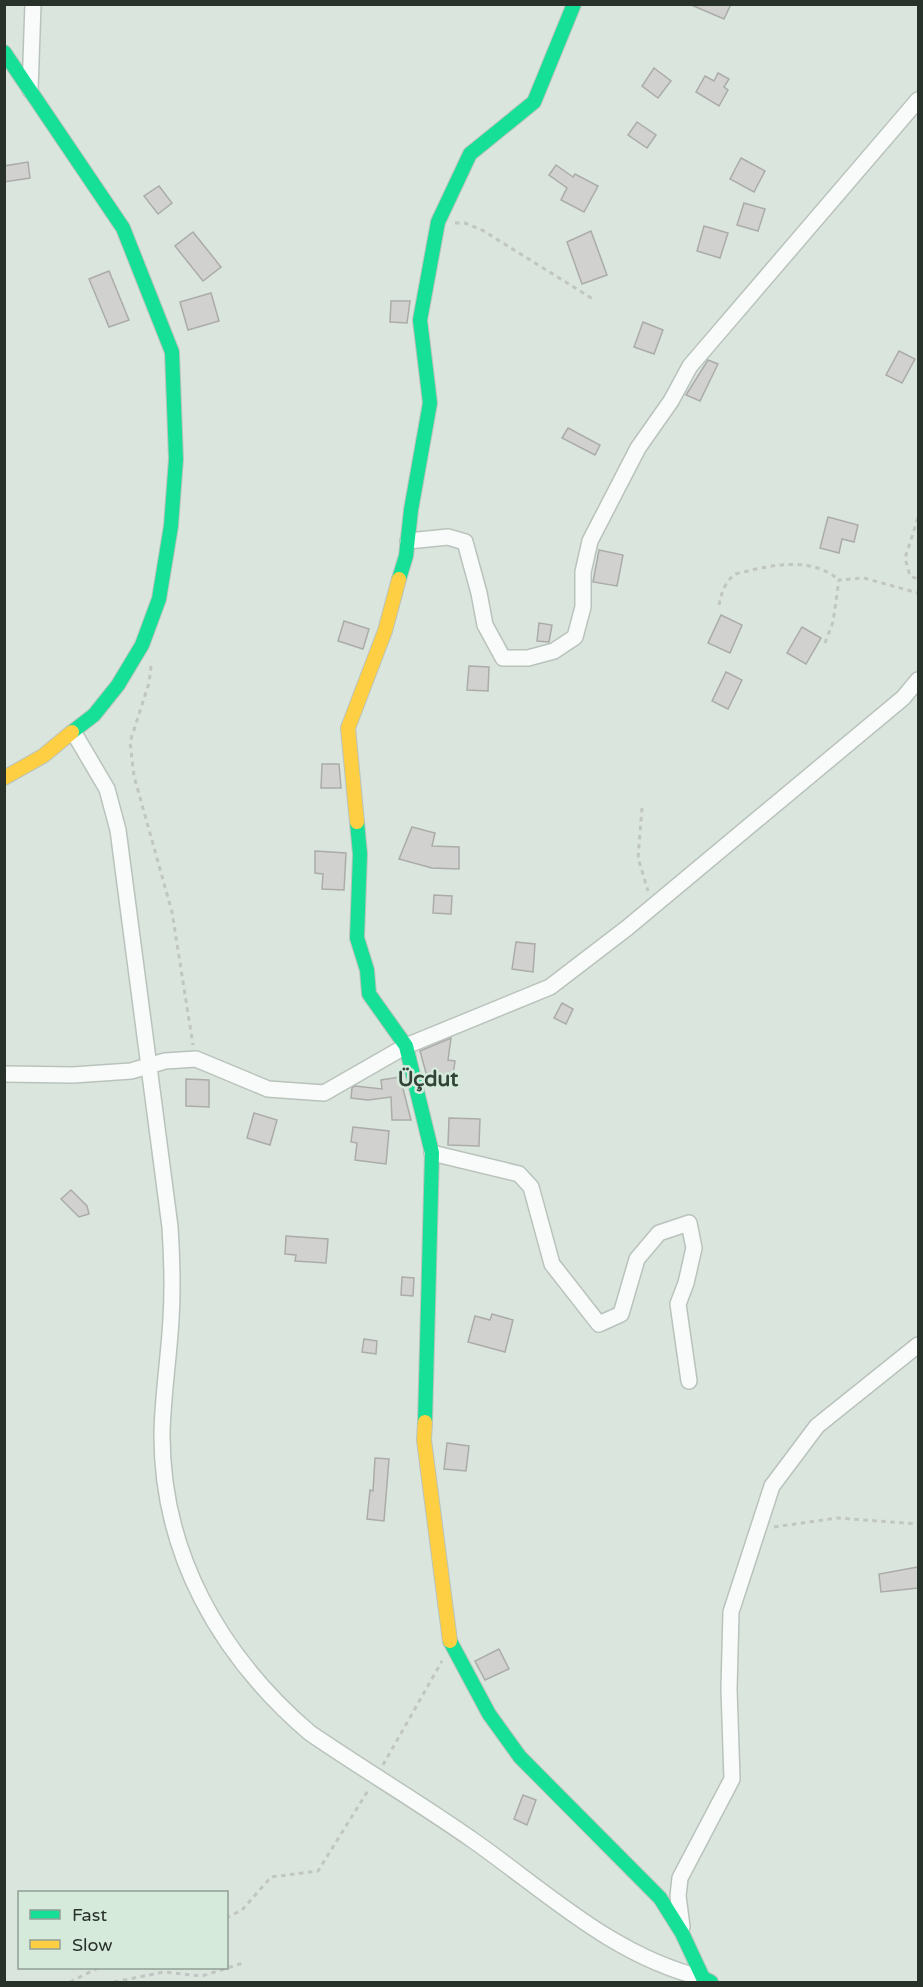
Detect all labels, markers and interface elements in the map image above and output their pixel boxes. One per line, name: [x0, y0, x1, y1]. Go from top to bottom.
district label: Üçdut: [398, 1067, 458, 1092]
legend: [18, 1891, 228, 1969]
text: Fast: [72, 1904, 107, 1926]
text: Slow: [72, 1934, 113, 1956]

